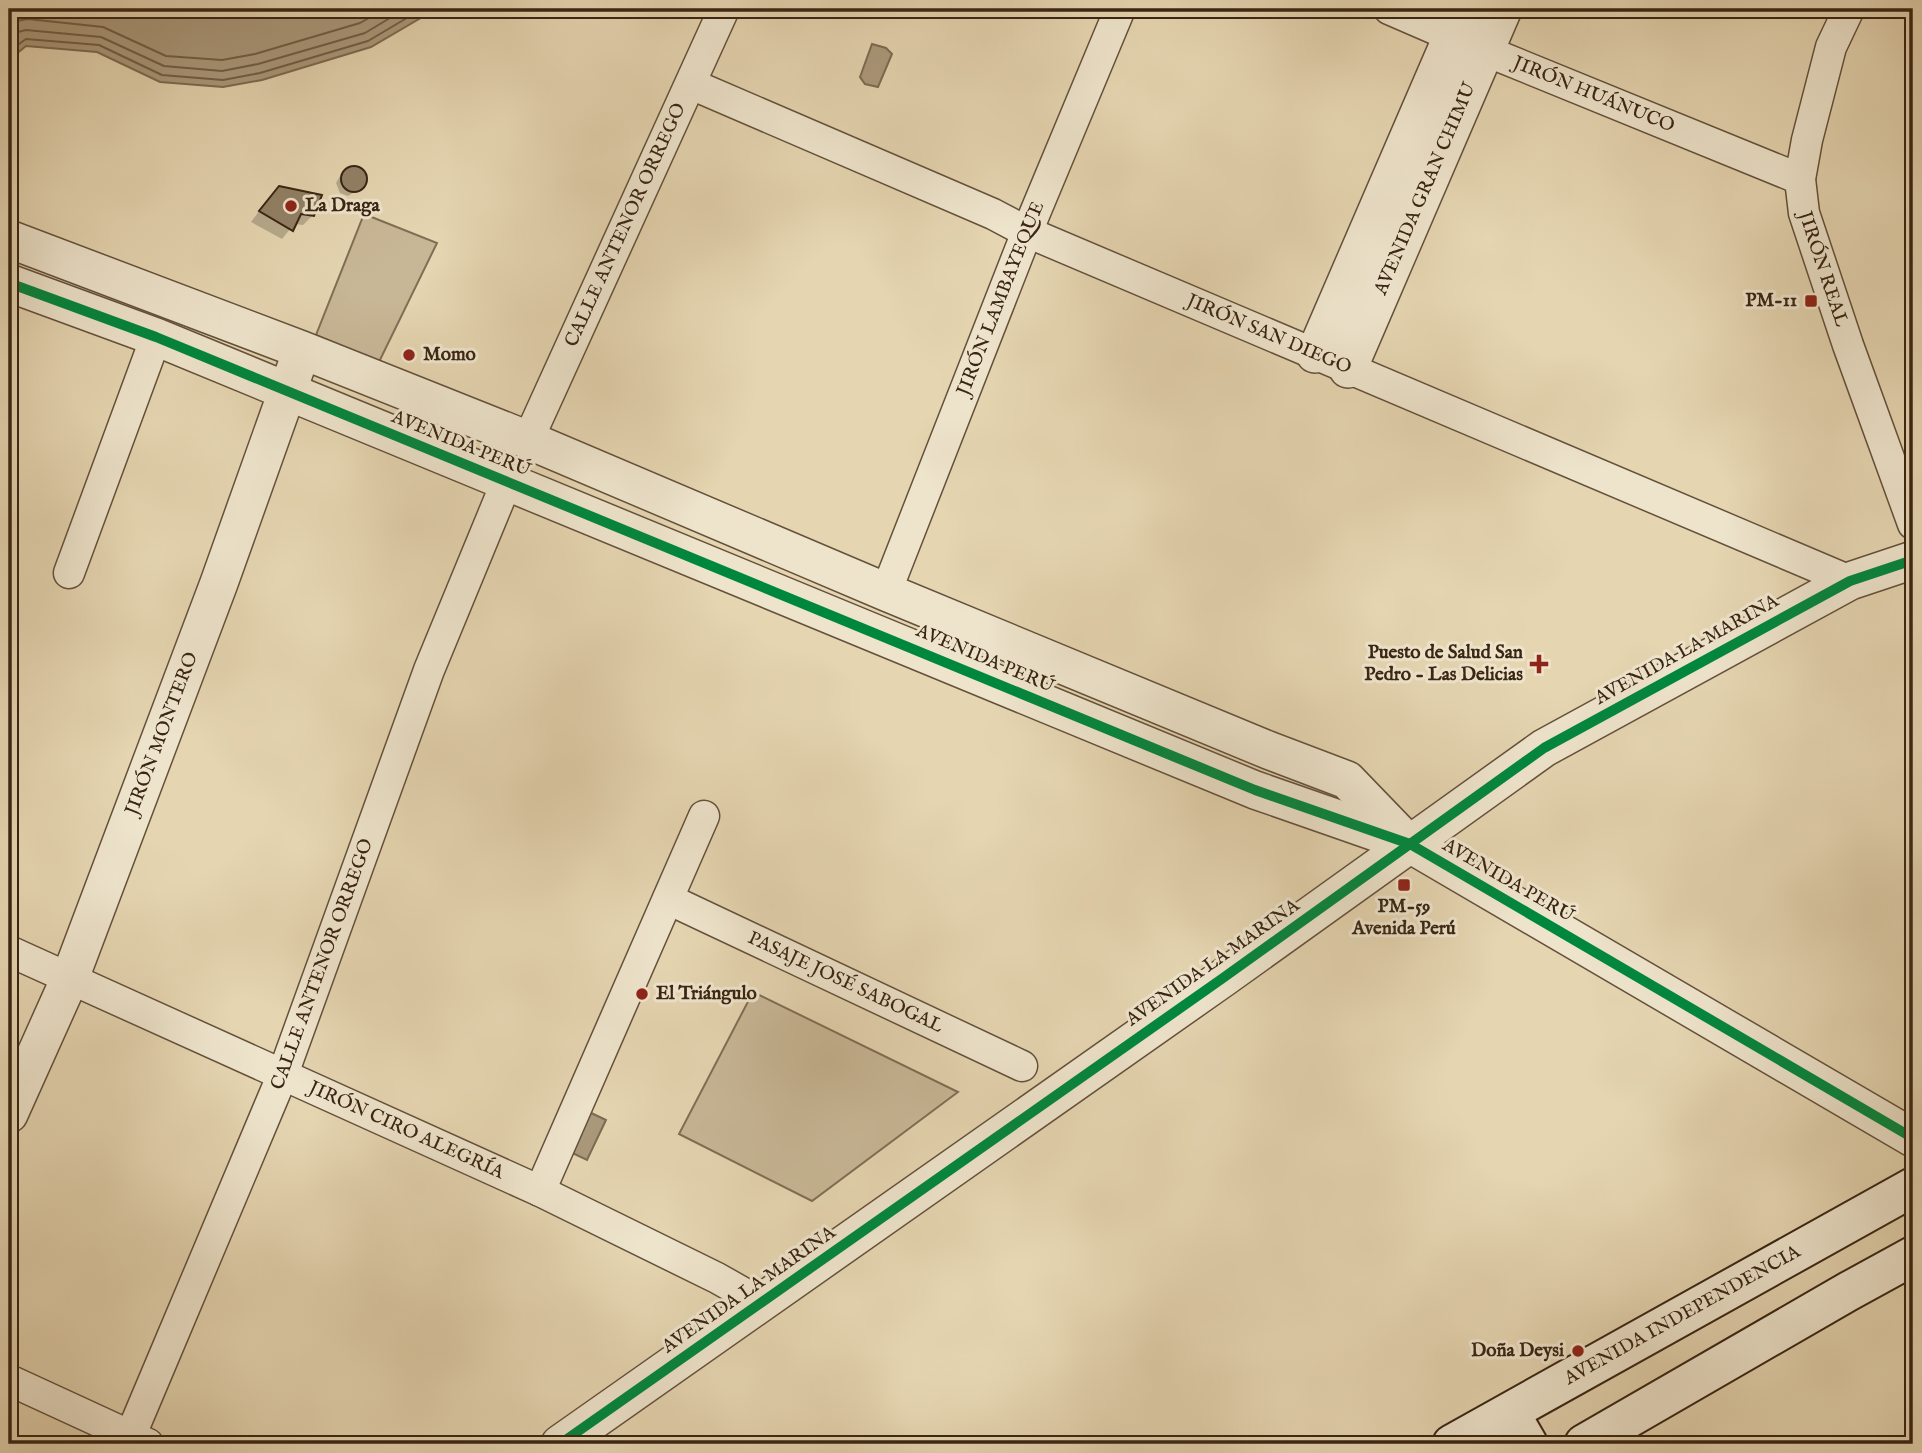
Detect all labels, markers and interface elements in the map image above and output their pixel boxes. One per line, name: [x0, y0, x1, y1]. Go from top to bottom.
street label: JIRÓN HUÁNUCO: [1508, 51, 1678, 139]
street label: AVENIDA GRAN CHIMU: [1369, 78, 1482, 300]
street label: CALLE ANTENOR ORREGO: [560, 99, 692, 351]
place label: La Draga: [305, 194, 381, 218]
marker: La Draga: [283, 198, 299, 214]
street label: JIRÓN LAMBAYEQUE: [951, 198, 1050, 401]
street label: JIRÓN REAL: [1792, 206, 1853, 330]
street label: JIRÓN SAN DIEGO: [1181, 288, 1355, 380]
place label: PM-11: [1745, 289, 1797, 313]
marker: PM-11: [1803, 293, 1819, 309]
place label: Momo: [423, 343, 476, 367]
marker: Momo: [401, 347, 417, 363]
street label: AVENIDA PERÚ: [387, 405, 535, 483]
street label: AVENIDA LA MARINA: [1590, 589, 1784, 711]
street label: AVENIDA PERÚ: [911, 619, 1059, 699]
place label: Puesto de Salud San Pedro - Las Delicias: [1364, 641, 1523, 687]
street label: JIRÓN MONTERO: [120, 649, 204, 821]
marker: Puesto de Salud San Pedro - Las Delicias: [1529, 654, 1549, 674]
street label: AVENIDA PERÚ: [1437, 833, 1579, 929]
street label: CALLE ANTENOR ORREGO: [266, 835, 379, 1094]
marker: PM-59 Avenida Perú: [1396, 877, 1412, 893]
street label: AVENIDA LA MARINA: [1121, 893, 1305, 1033]
place label: PM-59 Avenida Perú: [1351, 895, 1456, 941]
street label: PASAJE JOSÉ SABOGAL: [744, 926, 947, 1039]
place label: El Triángulo: [656, 982, 757, 1006]
marker: El Triángulo: [634, 986, 650, 1002]
street label: JIRÓN CIRO ALEGRÍA: [303, 1075, 509, 1186]
street label: AVENIDA LA MARINA: [657, 1220, 841, 1360]
street label: AVENIDA INDEPENDENCIA: [1559, 1239, 1806, 1391]
place label: Doña Deysi: [1471, 1339, 1564, 1363]
marker: Doña Deysi: [1570, 1343, 1586, 1359]

